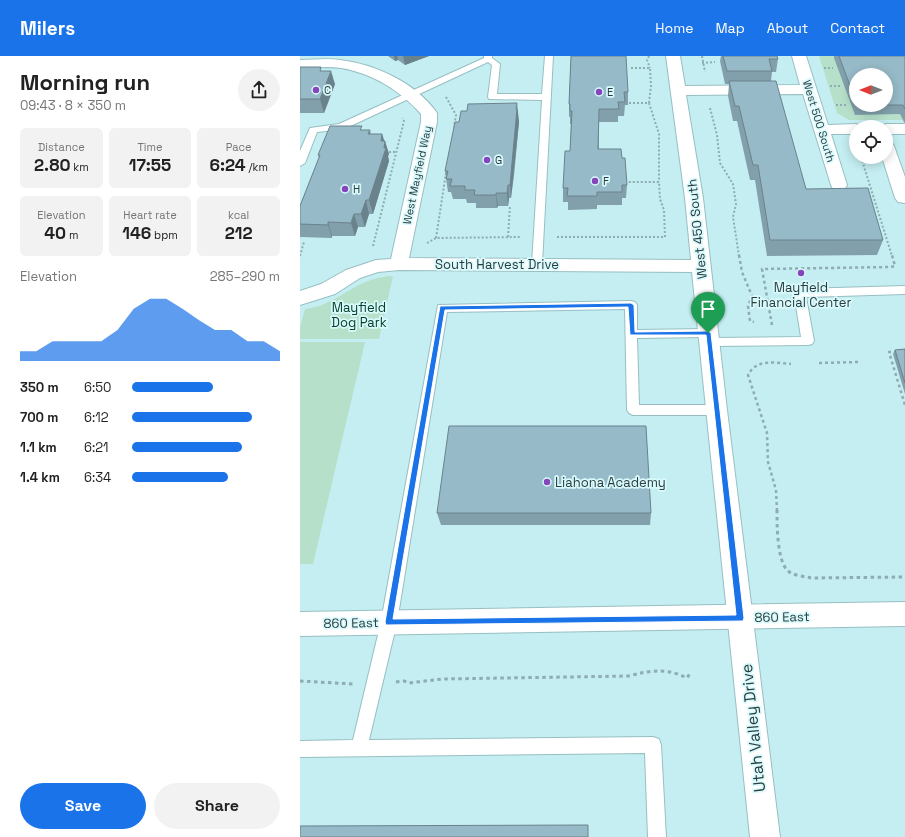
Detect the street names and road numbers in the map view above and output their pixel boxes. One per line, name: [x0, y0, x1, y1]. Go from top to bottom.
street label: West 500 South: [800, 78, 838, 164]
street label: West Mayfield Way: [400, 124, 434, 226]
street label: West 450 South: [683, 178, 711, 280]
street label: South Harvest Drive: [435, 256, 559, 273]
street label: 860 East: [754, 608, 810, 626]
street label: 860 East: [323, 614, 379, 632]
street label: Utah Valley Drive: [736, 663, 770, 793]

